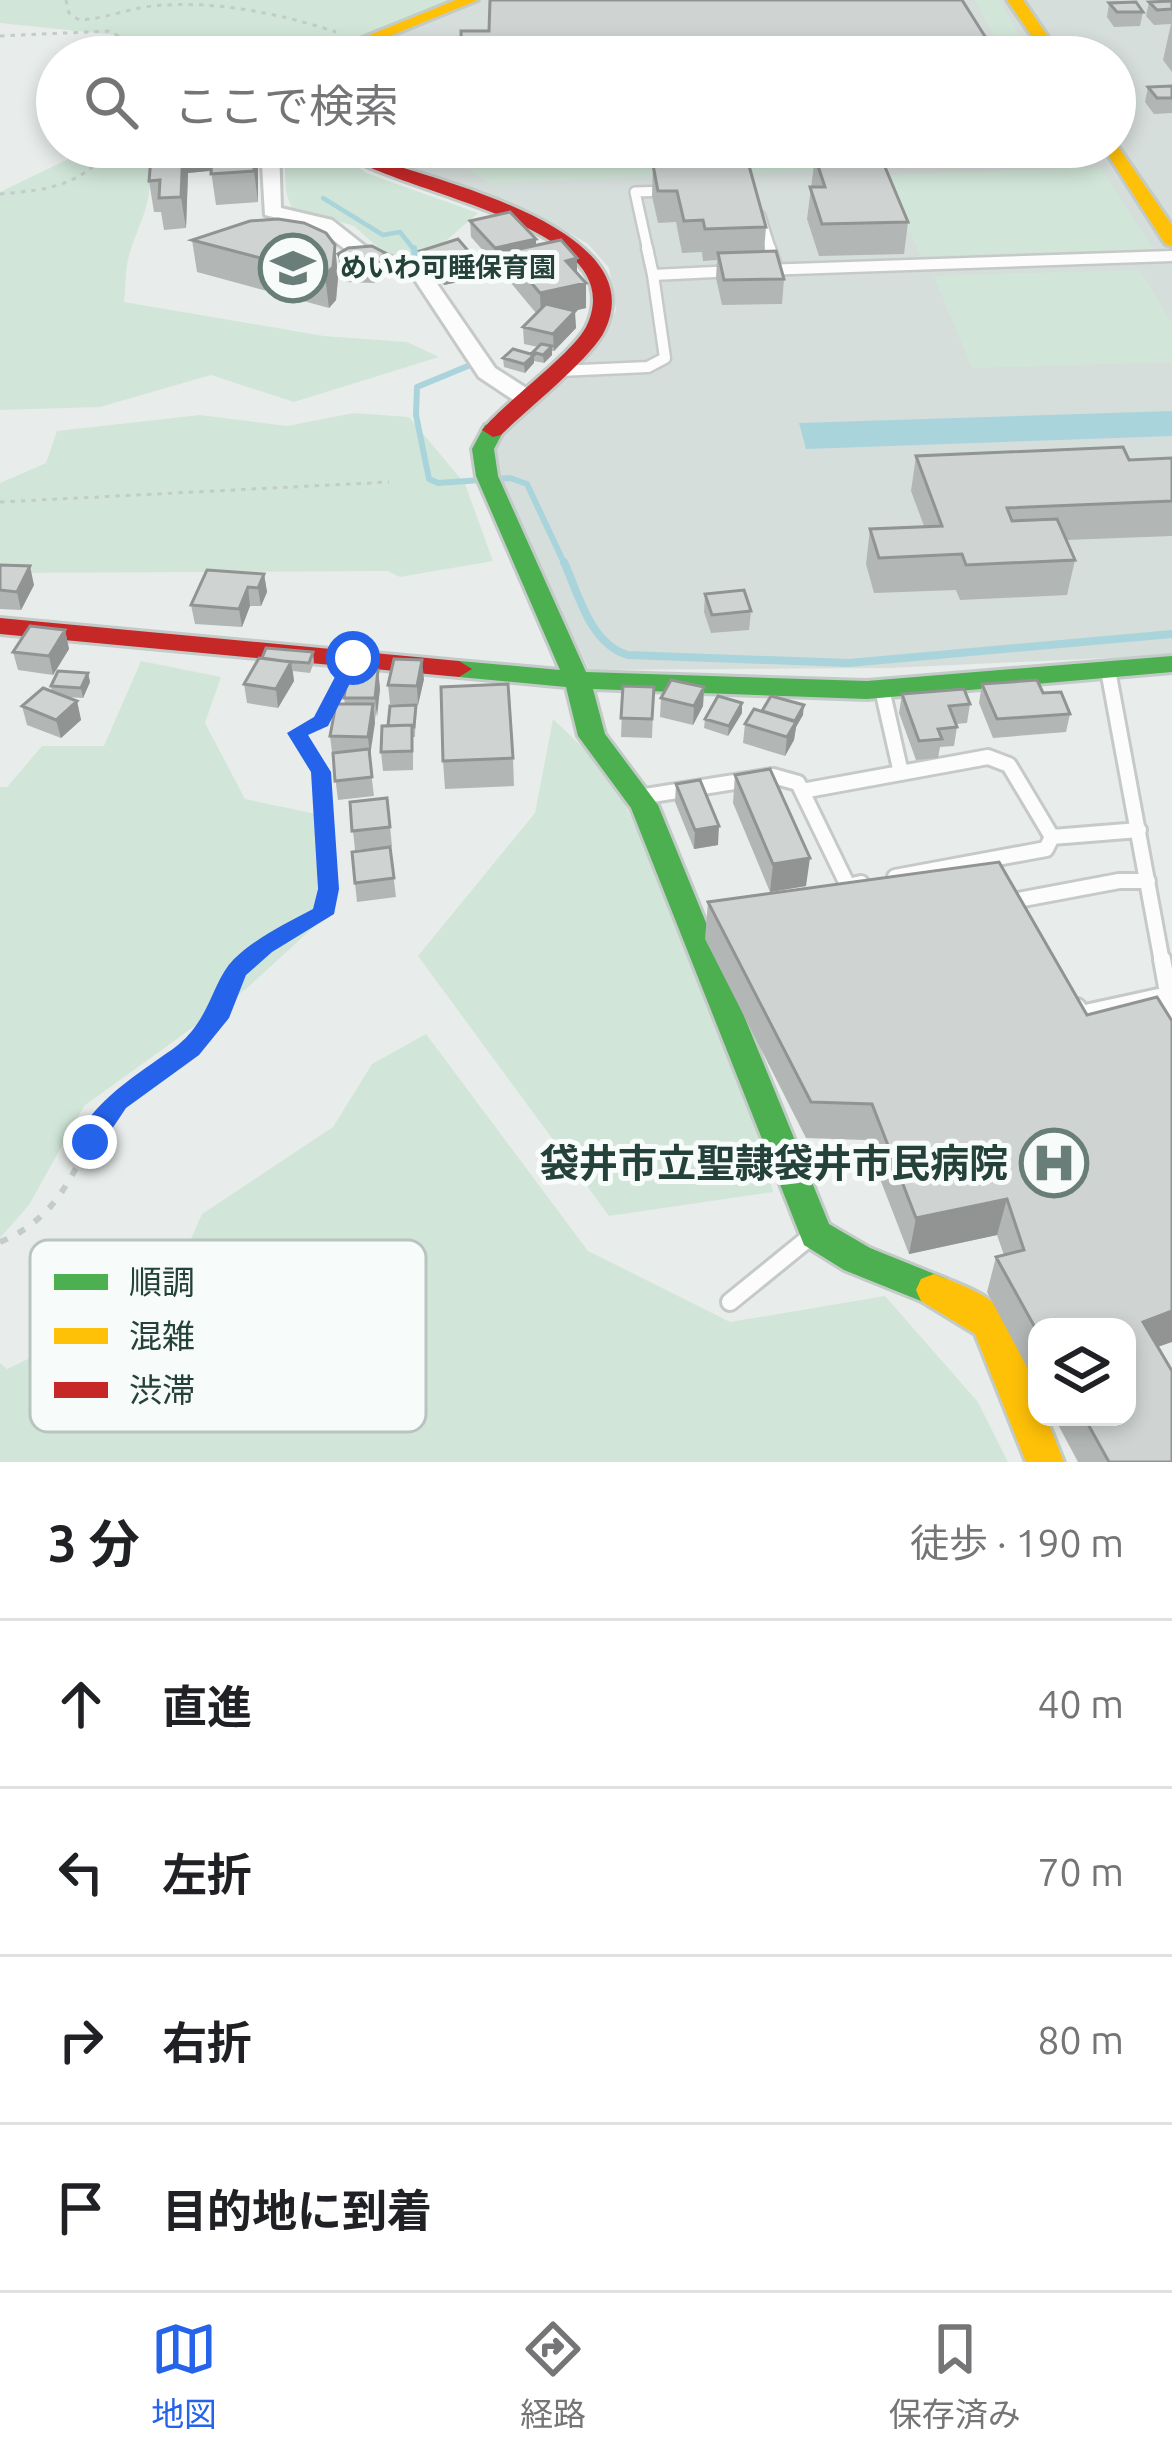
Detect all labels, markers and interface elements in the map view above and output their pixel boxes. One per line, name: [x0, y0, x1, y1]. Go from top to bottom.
search box: [36, 36, 1136, 168]
icon: search: [78, 69, 144, 135]
text: ここで検索: [174, 80, 399, 131]
school or university icon: めいわ可睡保育園: [258, 233, 328, 303]
place label: めいわ可睡保育園: [340, 252, 556, 282]
route start: [326, 631, 380, 685]
route end: [63, 1115, 117, 1169]
hospital icon: 袋井市立聖隷袋井市民病院: [1019, 1128, 1089, 1198]
place label: 袋井市立聖隷袋井市民病院: [540, 1141, 1008, 1184]
legend: [30, 1240, 426, 1432]
text: 順調: [129, 1263, 195, 1300]
text: 混雑: [129, 1317, 195, 1354]
map controls: [1028, 1318, 1136, 1426]
button: layers: [1028, 1318, 1136, 1426]
text: 渋滞: [129, 1371, 195, 1408]
text: 3 分: [48, 1514, 140, 1572]
text: 徒歩 · 190 m: [910, 1521, 1124, 1564]
icon: ahead: [48, 1671, 114, 1737]
text: 直進: [162, 1681, 252, 1732]
text: 40 m: [1037, 1682, 1124, 1725]
icon: left: [48, 1839, 114, 1905]
text: 左折: [162, 1849, 252, 1900]
text: 70 m: [1037, 1850, 1124, 1893]
icon: right: [48, 2007, 114, 2073]
text: 右折: [162, 2017, 252, 2068]
text: 80 m: [1037, 2018, 1124, 2061]
icon: arrive: [48, 2175, 114, 2241]
text: 目的地に到着: [162, 2185, 432, 2236]
tab: 地図: [151, 2316, 217, 2436]
tab: 経路: [520, 2316, 586, 2436]
tab: 保存済み: [889, 2316, 1021, 2436]

